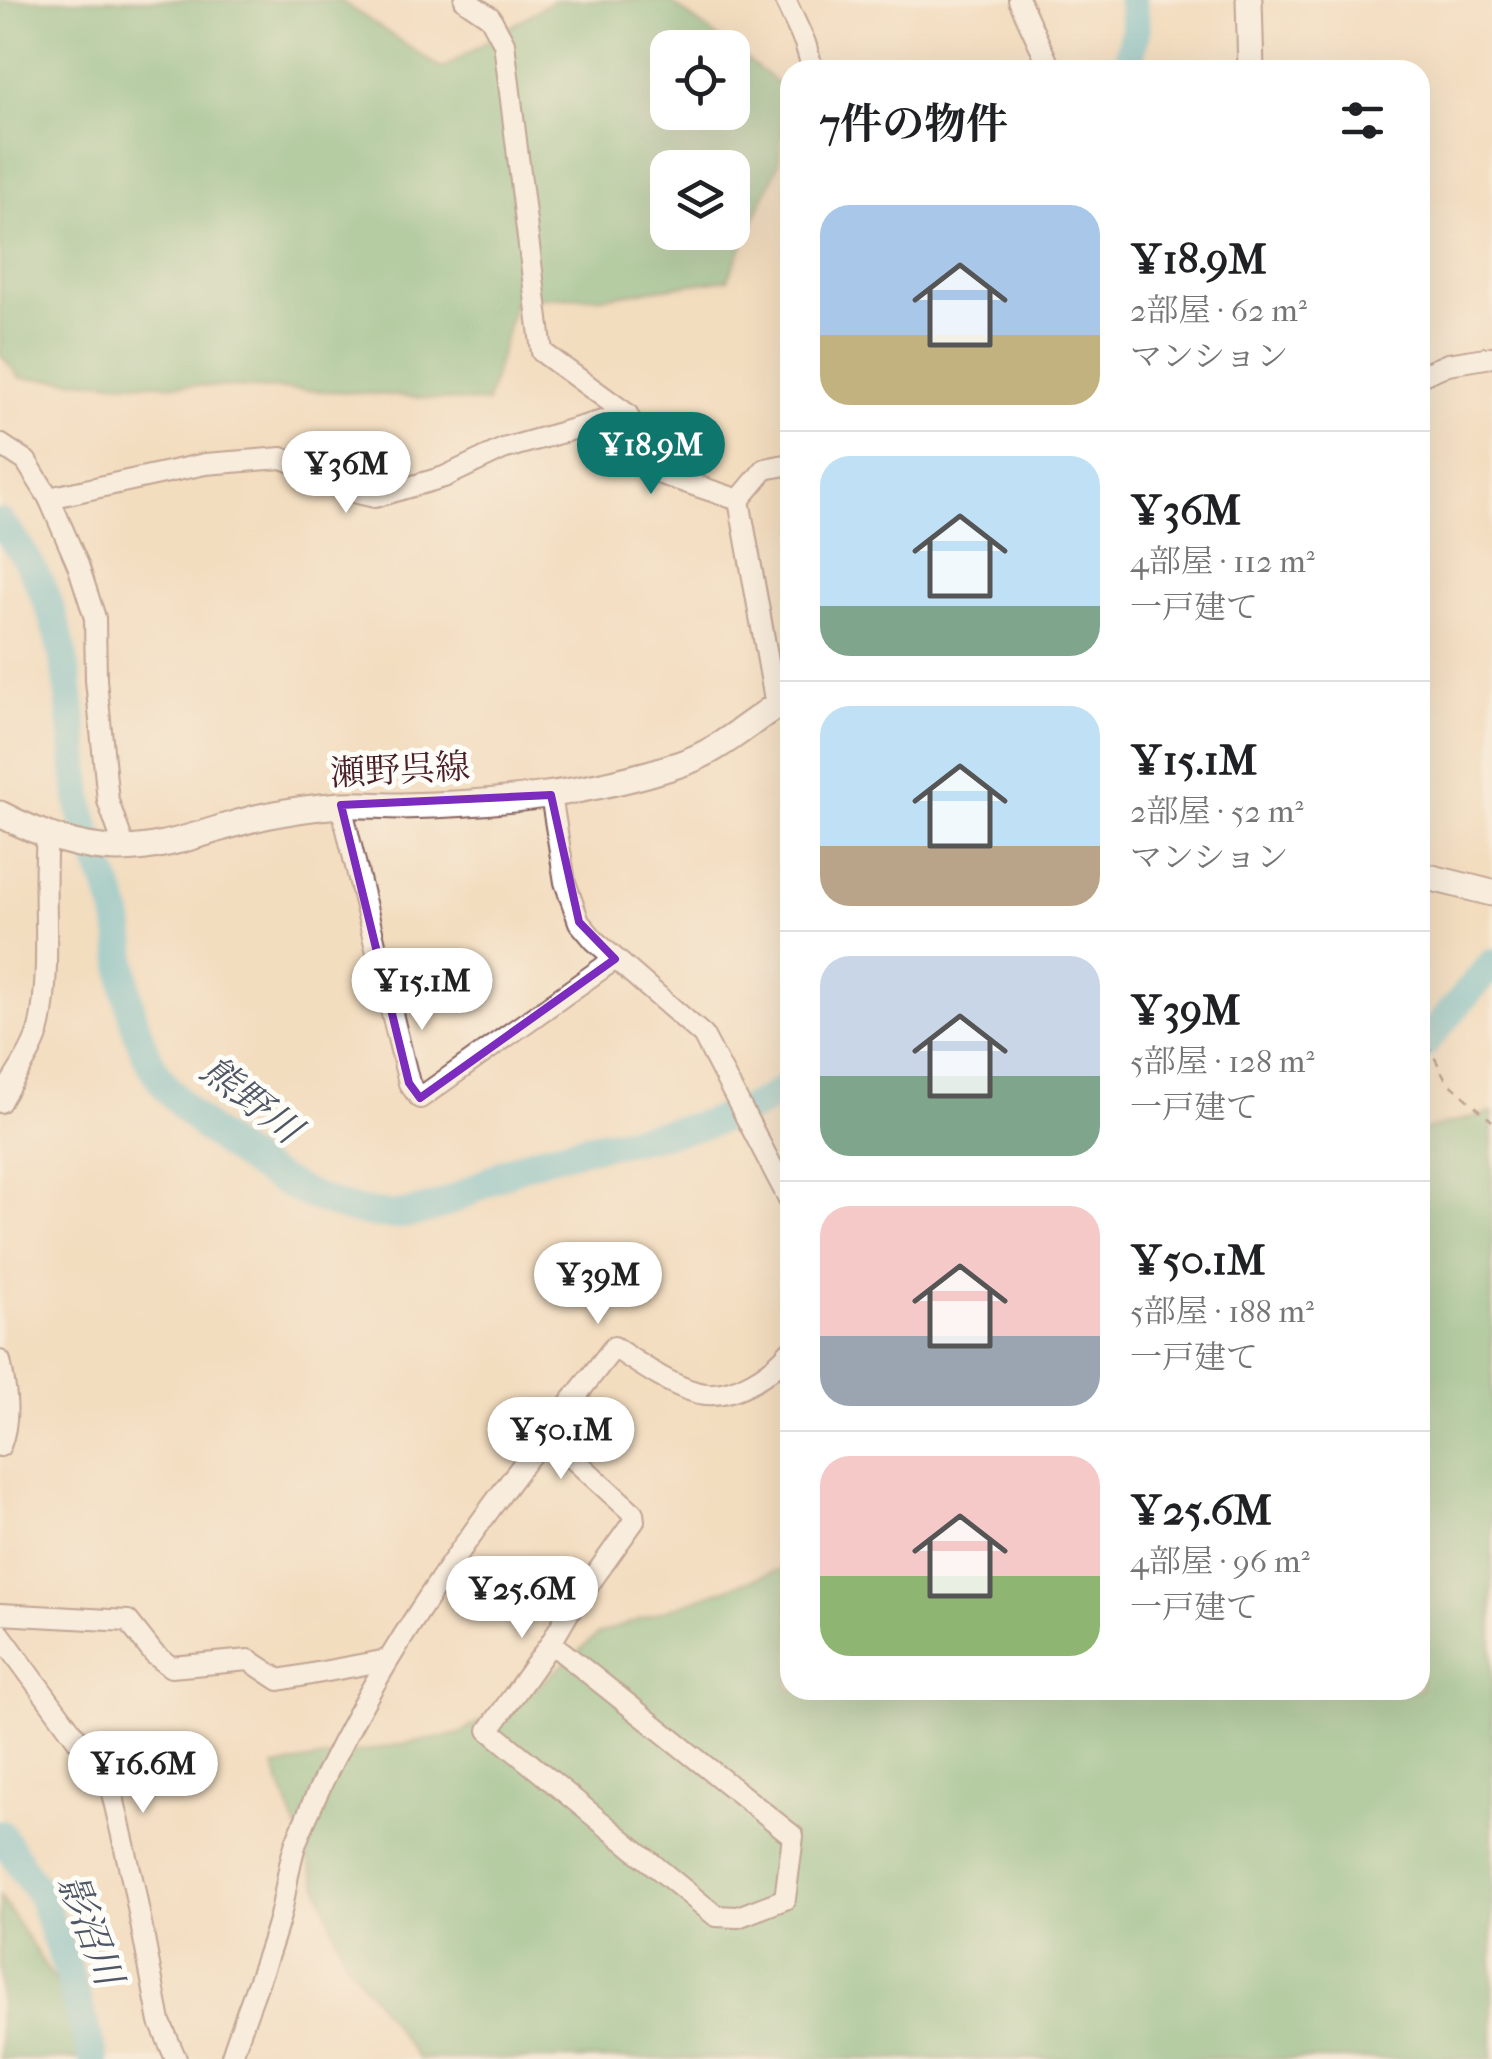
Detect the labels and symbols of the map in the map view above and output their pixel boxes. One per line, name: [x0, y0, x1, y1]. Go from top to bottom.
pin: ¥18.9M: [570, 412, 732, 497]
pin: ¥36M: [287, 431, 405, 516]
street label: 瀬野呉線: [329, 746, 471, 794]
pin: ¥15.1M: [341, 948, 503, 1033]
water label: 熊野川: [192, 1047, 313, 1155]
pin: ¥39M: [539, 1242, 657, 1327]
pin: ¥50.1M: [480, 1397, 642, 1482]
pin: ¥25.6M: [441, 1556, 603, 1641]
pin: ¥16.6M: [62, 1731, 224, 1816]
water label: 影沼川: [49, 1869, 133, 1995]

